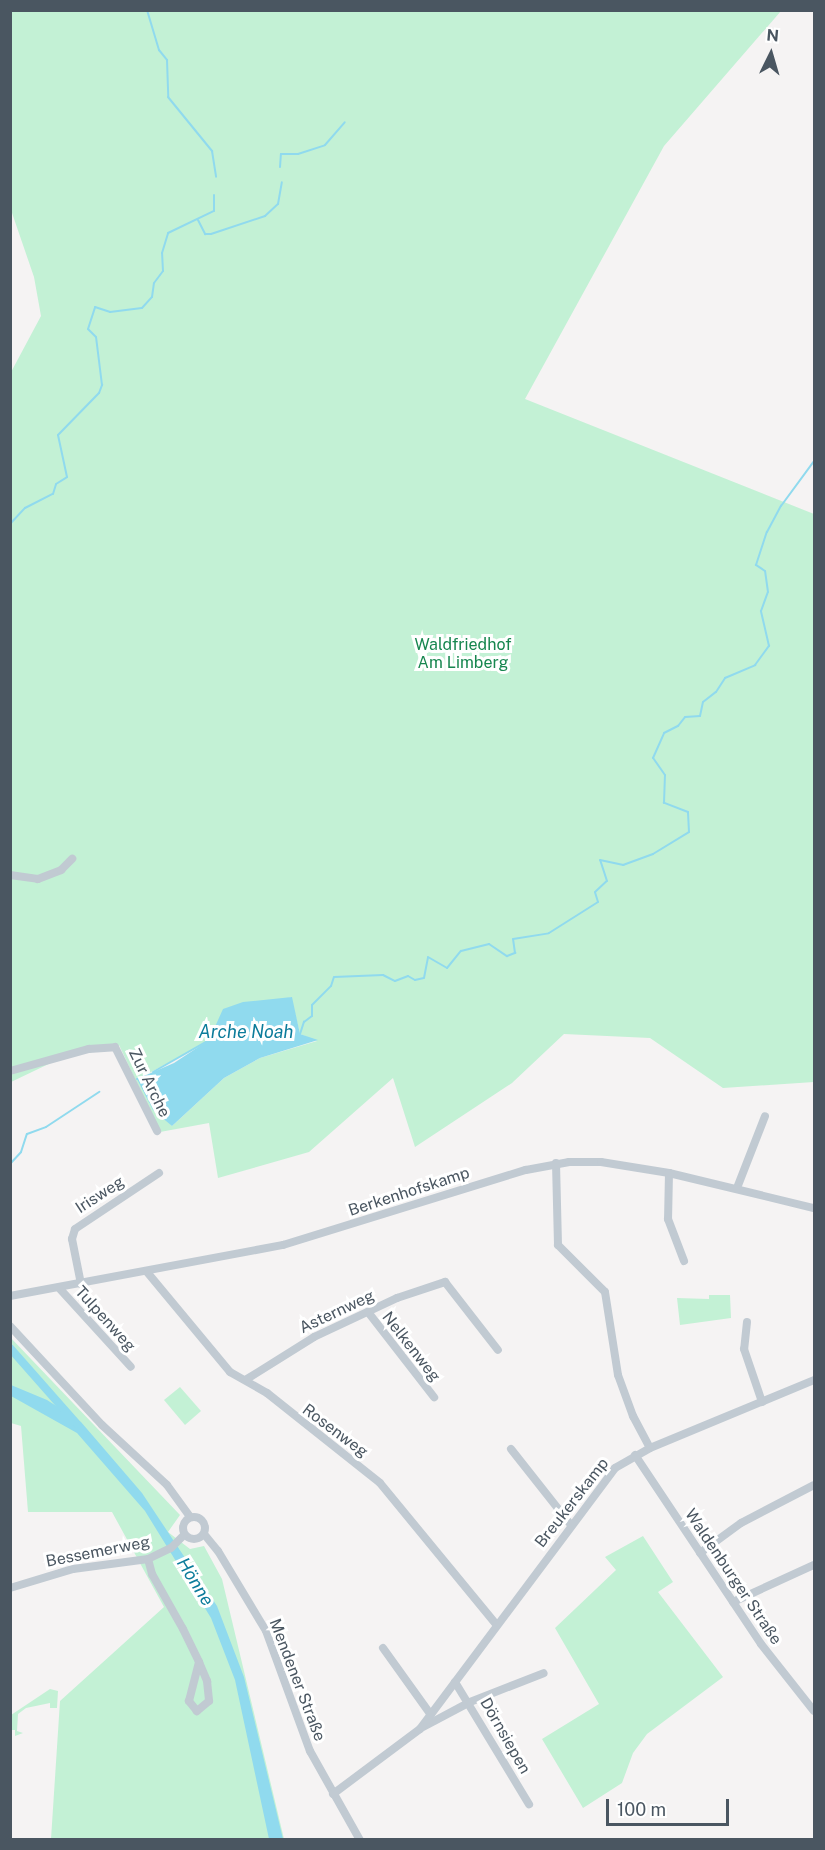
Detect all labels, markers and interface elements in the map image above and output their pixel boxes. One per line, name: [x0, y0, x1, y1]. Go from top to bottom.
north arrow: [741, 24, 801, 84]
text: N: [766, 26, 780, 46]
park label: Waldfriedhof Am Limberg: [415, 635, 511, 673]
water label: Arche Noah: [199, 1021, 293, 1043]
street label: Zur Arche: [124, 1046, 174, 1120]
street label: Berkenhofskamp: [346, 1163, 472, 1221]
street label: Irisweg: [72, 1172, 128, 1218]
street label: Tulpenweg: [71, 1282, 139, 1356]
street label: Asternweg: [296, 1286, 378, 1338]
street label: Nelkenweg: [378, 1308, 444, 1386]
street label: Rosenweg: [298, 1400, 372, 1462]
street label: Breukerskamp: [531, 1454, 613, 1552]
street label: Waldenburger Straße: [680, 1506, 786, 1648]
street label: Bessemerweg: [44, 1532, 152, 1572]
water label: Hönne: [172, 1554, 218, 1610]
street label: Mendener Straße: [265, 1616, 329, 1744]
street label: Dörnsiepen: [476, 1695, 534, 1777]
scale bar: [609, 1787, 732, 1825]
text: 100 m: [617, 1799, 666, 1820]

